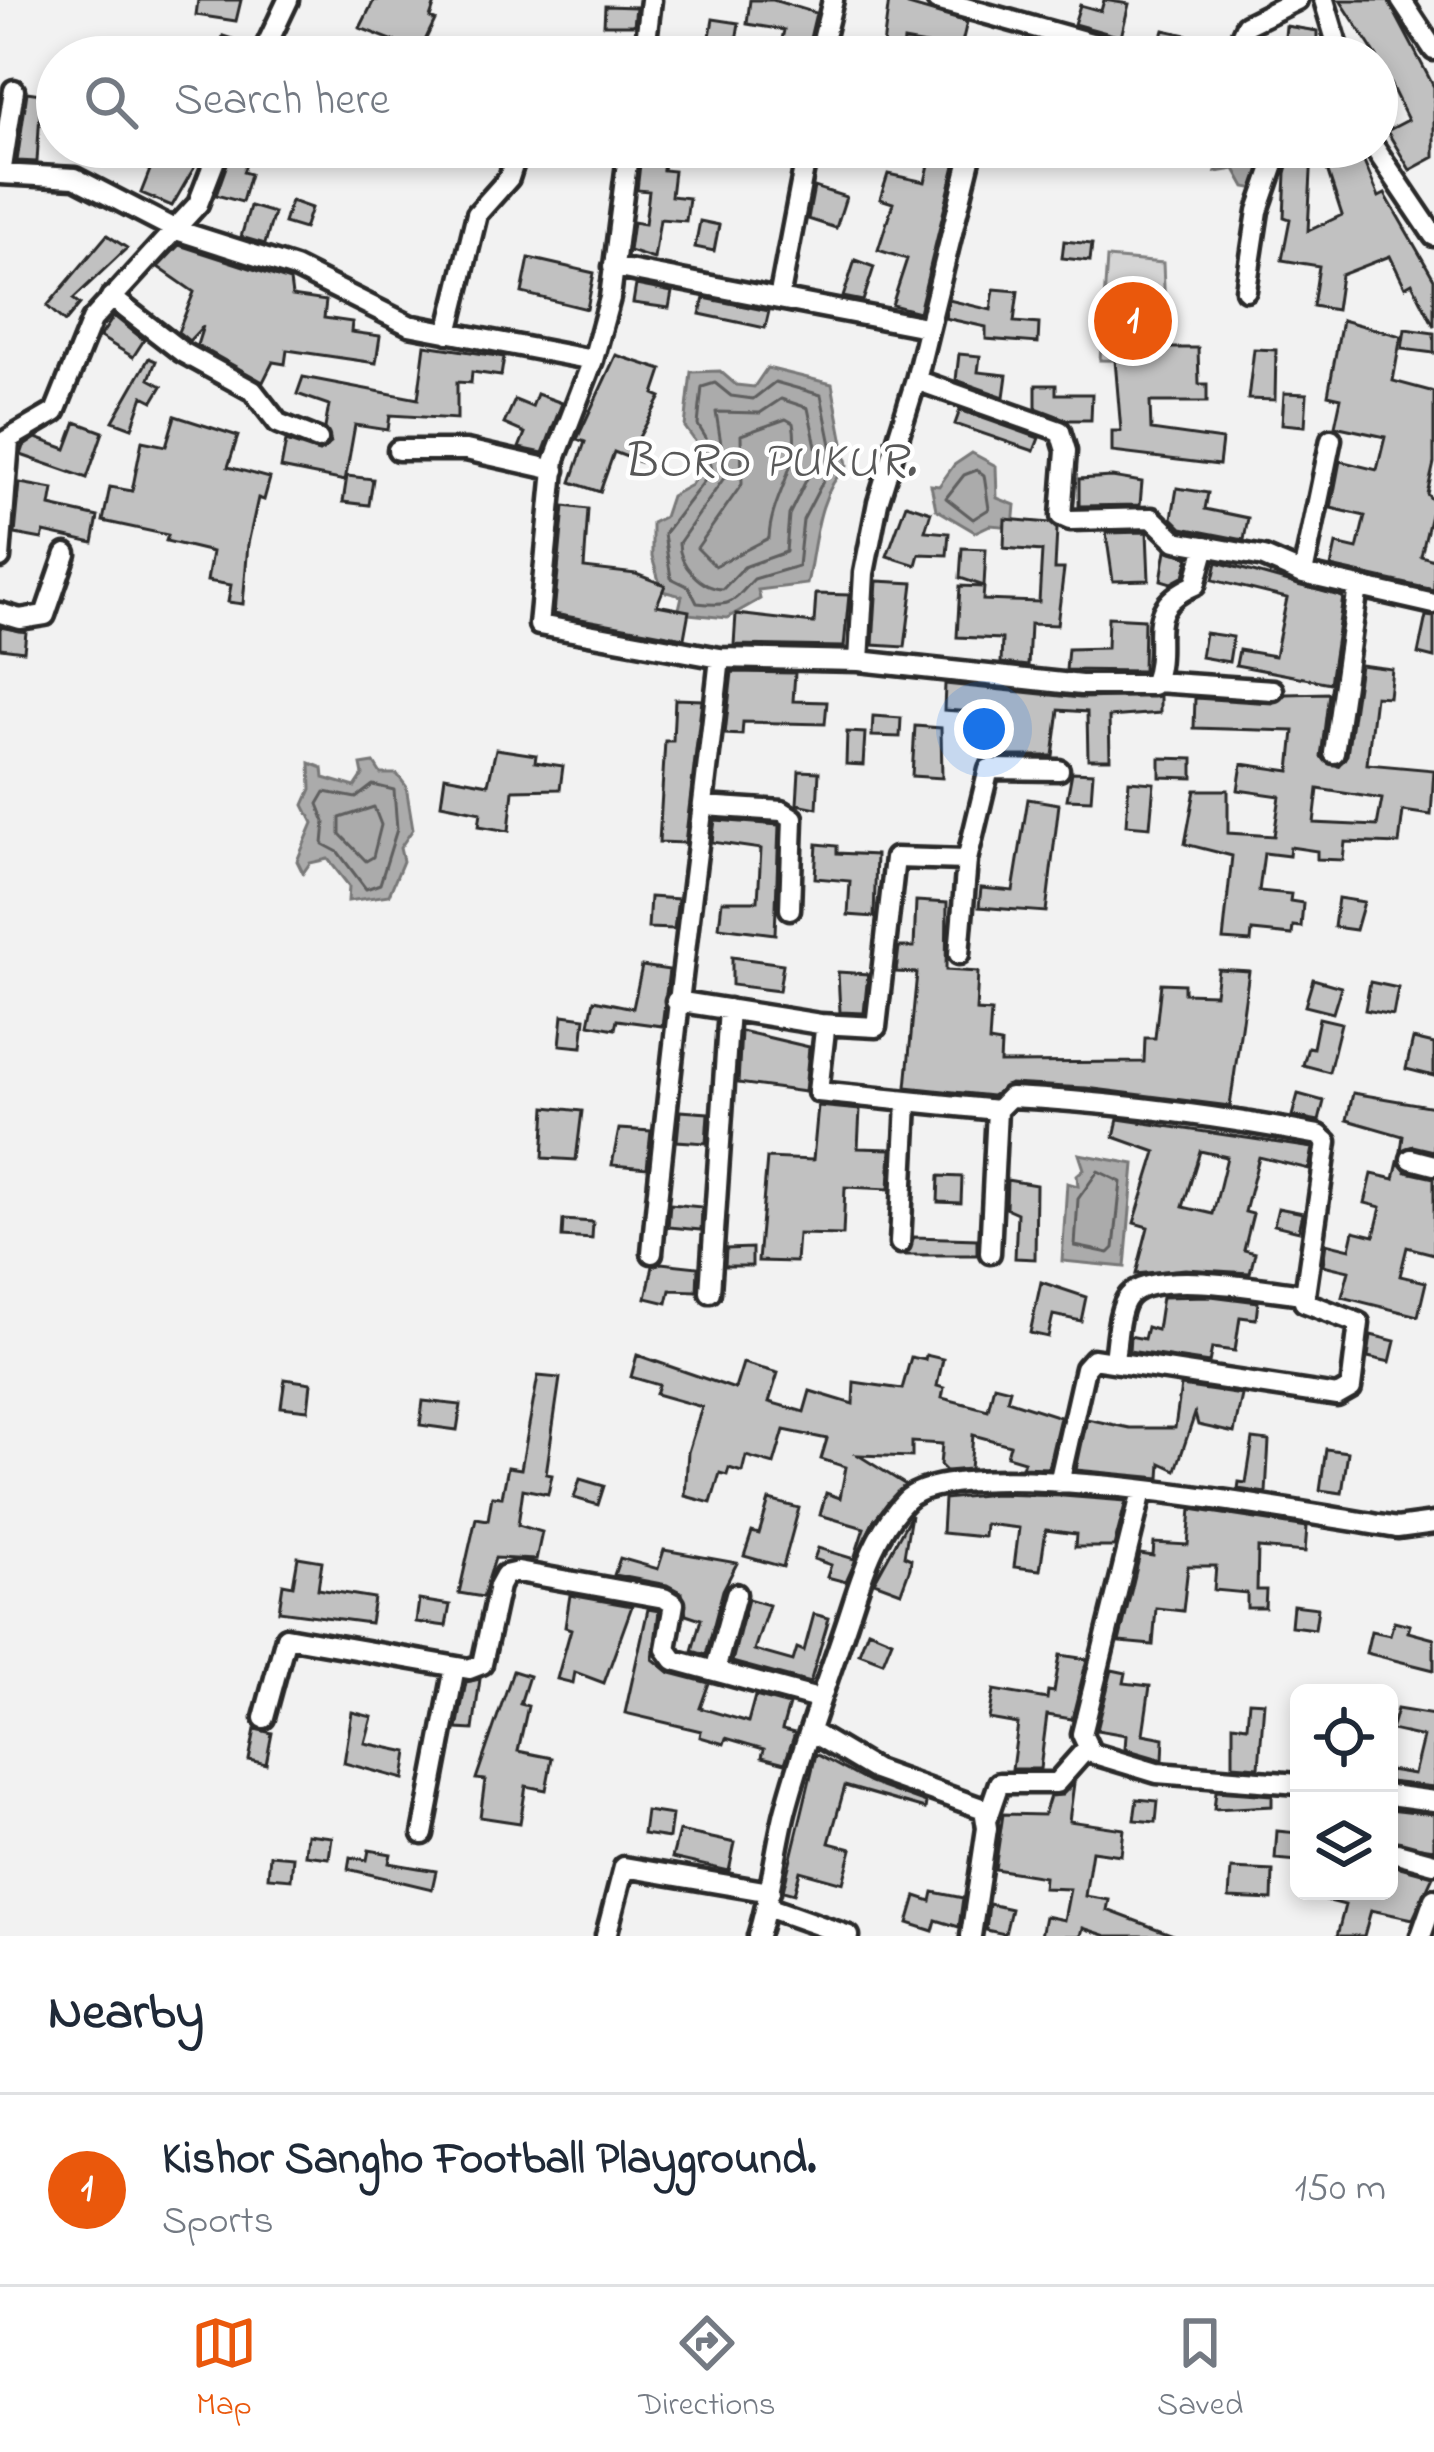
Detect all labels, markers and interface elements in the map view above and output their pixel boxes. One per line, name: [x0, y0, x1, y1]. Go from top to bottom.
search box: [36, 36, 1398, 168]
icon: search: [78, 69, 144, 135]
text: Search here: [174, 69, 390, 135]
pin: 1: [1094, 276, 1172, 366]
water label: BORO PUKUR.: [622, 426, 917, 501]
your location: [954, 699, 1014, 759]
map controls: [1290, 1684, 1398, 1900]
button: locate: [1290, 1684, 1398, 1792]
button: layers: [1290, 1792, 1398, 1900]
text: Nearby: [48, 1977, 204, 2052]
text: Kishor Sangho Football Playground.: [162, 2128, 816, 2194]
text: 1: [81, 2161, 93, 2218]
text: 150 m: [1294, 2161, 1386, 2218]
text: Sports: [162, 2194, 274, 2251]
tab: Map: [191, 2310, 257, 2430]
tab: Directions: [638, 2310, 776, 2430]
tab: Saved: [1157, 2310, 1243, 2430]

